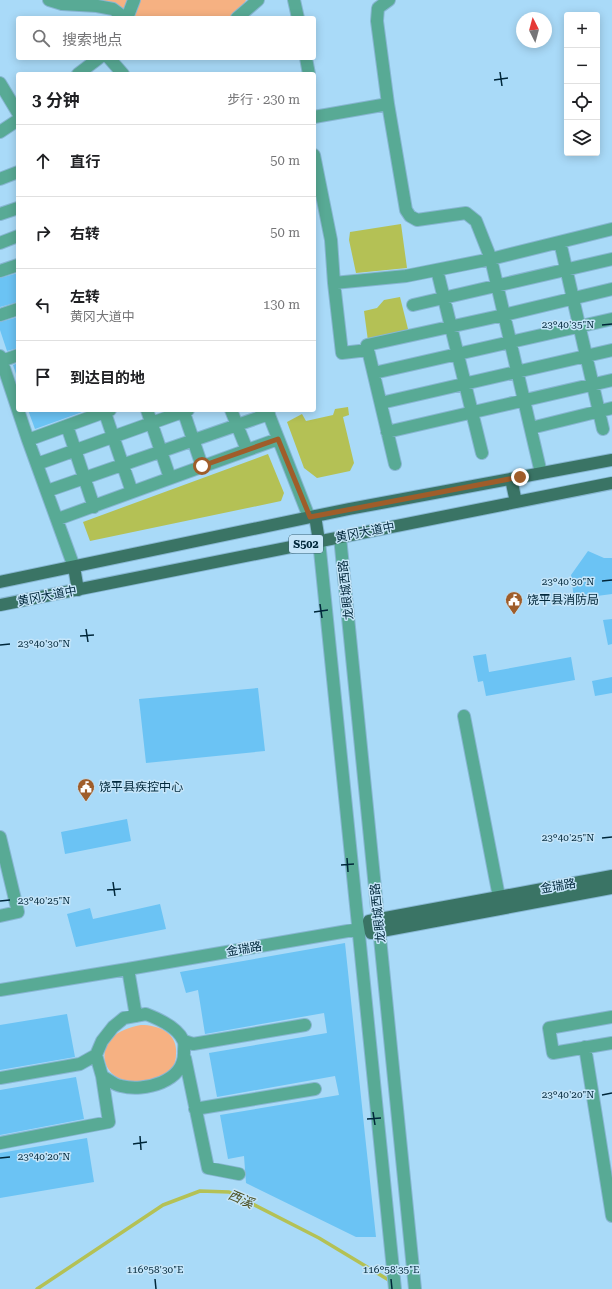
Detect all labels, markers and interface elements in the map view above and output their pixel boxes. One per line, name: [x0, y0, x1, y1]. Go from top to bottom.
north arrow: [516, 12, 552, 48]
map controls: [564, 12, 600, 156]
button: +: [564, 12, 600, 48]
search box: [16, 16, 316, 60]
icon: search: [30, 27, 52, 49]
text: 搜索地点: [62, 31, 122, 49]
button: −: [564, 48, 600, 84]
button: locate: [564, 84, 600, 120]
text: 3 分钟: [32, 90, 80, 110]
text: 步行 · 230 m: [227, 92, 300, 107]
button: layers: [564, 120, 600, 156]
icon: ahead: [32, 150, 54, 172]
text: 直行: [70, 153, 100, 171]
text: 50 m: [270, 153, 300, 168]
icon: right: [32, 222, 54, 244]
text: 右转: [70, 225, 100, 243]
text: 50 m: [270, 225, 300, 240]
text: 左转: [70, 288, 100, 306]
icon: left: [32, 294, 54, 316]
text: 130 m: [263, 297, 300, 312]
text: 黄冈大道中: [70, 309, 135, 324]
text: 23°40'35"N: [542, 319, 594, 330]
icon: arrive: [32, 366, 54, 388]
text: 到达目的地: [70, 369, 145, 387]
route start: [193, 457, 211, 475]
route end: [511, 468, 529, 486]
street label: 黄冈大道中: [334, 519, 396, 545]
road number: S502: [289, 535, 323, 553]
street label: 龙眼城西路: [336, 559, 356, 621]
text: 23°40'30"N: [542, 576, 594, 587]
street label: 黄冈大道中: [16, 583, 78, 609]
public building icon: 饶平县消防局: [504, 590, 524, 615]
place label: 饶平县消防局: [527, 593, 599, 607]
text: 23°40'30"N: [18, 638, 70, 649]
public building icon: 饶平县疾控中心: [76, 777, 96, 802]
place label: 饶平县疾控中心: [99, 780, 183, 794]
text: 23°40'25"N: [542, 832, 594, 843]
street label: 金瑞路: [539, 876, 577, 896]
street label: 龙眼城西路: [368, 882, 388, 944]
text: 23°40'25"N: [18, 895, 70, 906]
street label: 金瑞路: [225, 939, 263, 959]
text: 23°40'20"N: [542, 1089, 594, 1100]
text: 23°40'20"N: [18, 1151, 70, 1162]
water label: 西溪: [226, 1187, 258, 1212]
text: 116°58'30"E: [127, 1264, 183, 1275]
text: 116°58'35"E: [363, 1264, 419, 1275]

